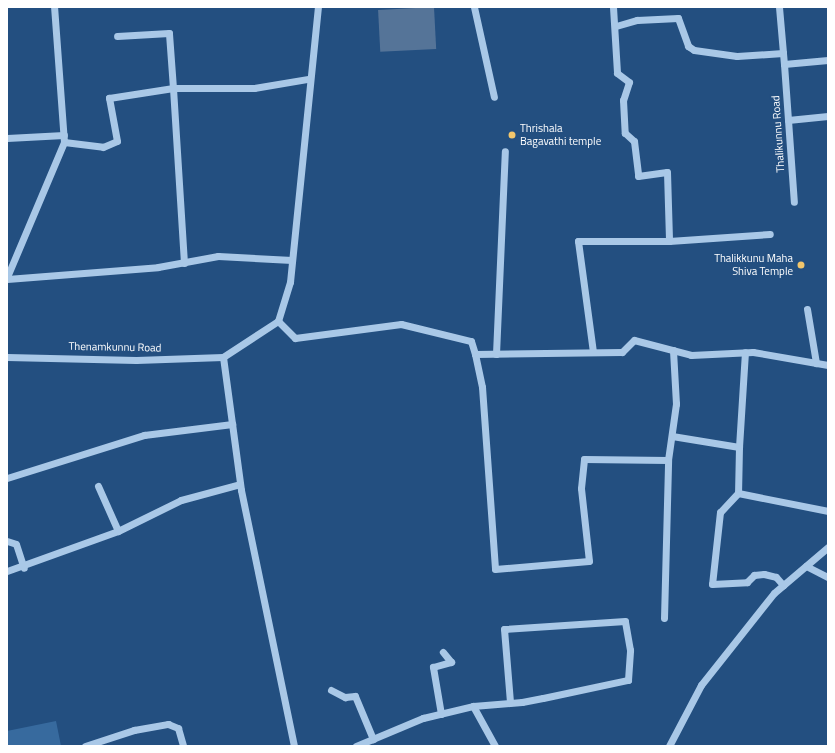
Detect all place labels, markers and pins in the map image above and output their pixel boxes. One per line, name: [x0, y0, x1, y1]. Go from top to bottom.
place label: Thrishala Bagavathi temple: [520, 122, 601, 148]
marker: Thrishala Bagavathi temple: [507, 130, 517, 140]
place label: Thalikkunu Maha Shiva Temple: [714, 252, 793, 278]
marker: Thalikkunu Maha Shiva Temple: [796, 260, 806, 270]

